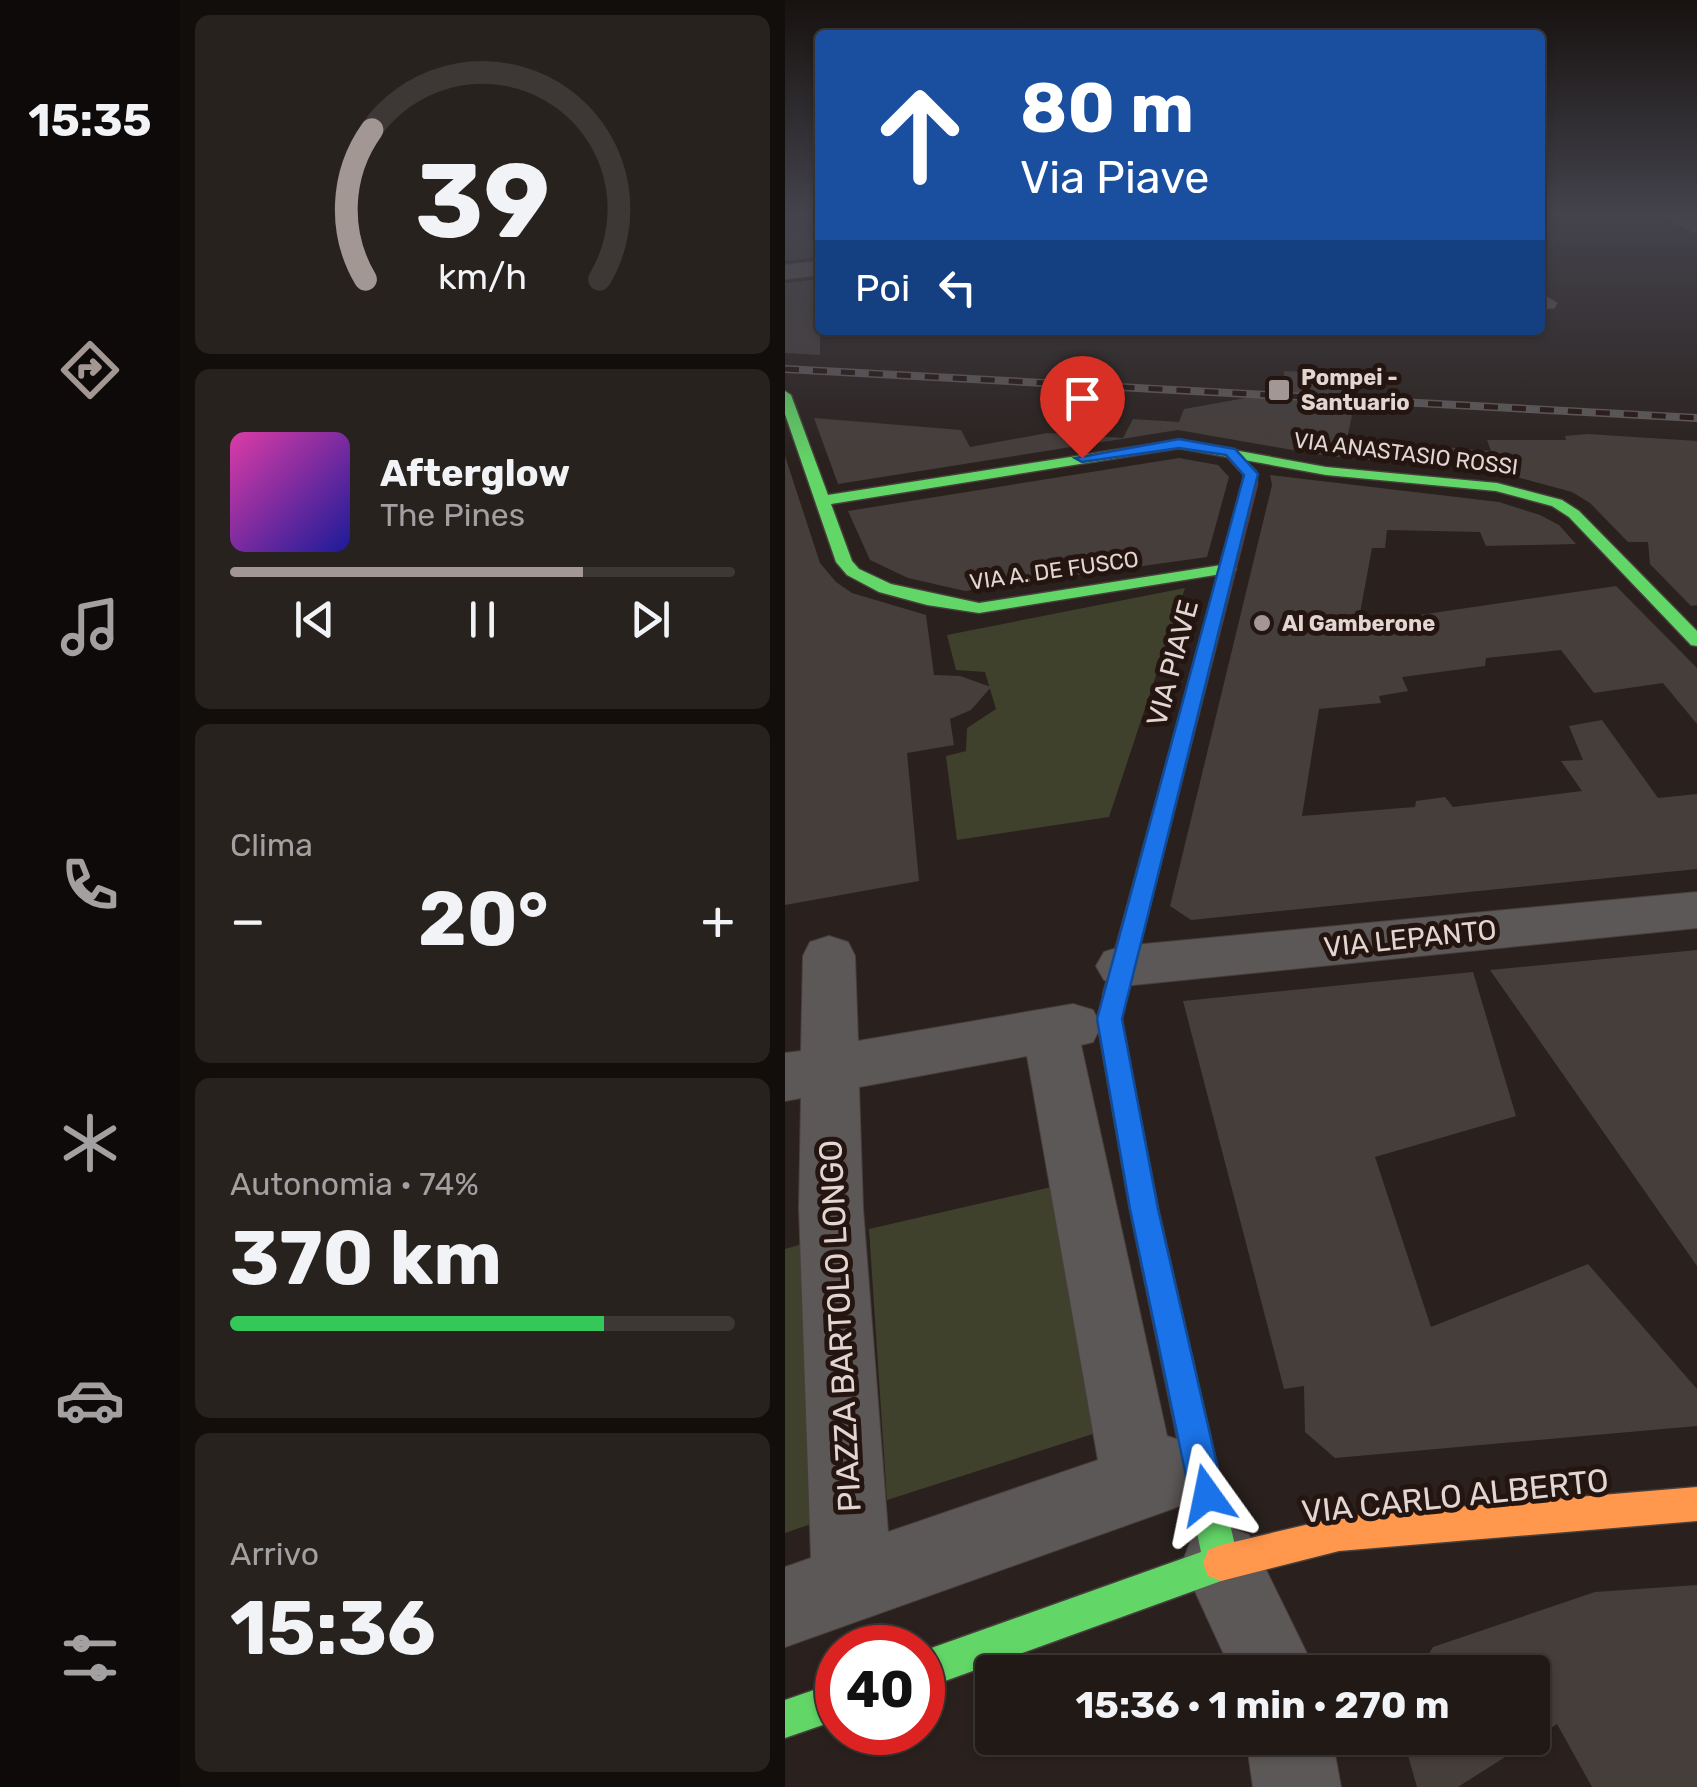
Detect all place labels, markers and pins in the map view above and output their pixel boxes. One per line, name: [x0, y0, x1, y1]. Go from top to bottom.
pin: [1040, 356, 1125, 459]
place label: Pompei - Santuario: [1301, 364, 1410, 416]
marker: Pompei - Santuario: [1266, 377, 1292, 403]
place label: Al Gamberone: [1282, 610, 1435, 637]
marker: Al Gamberone: [1251, 612, 1273, 634]

